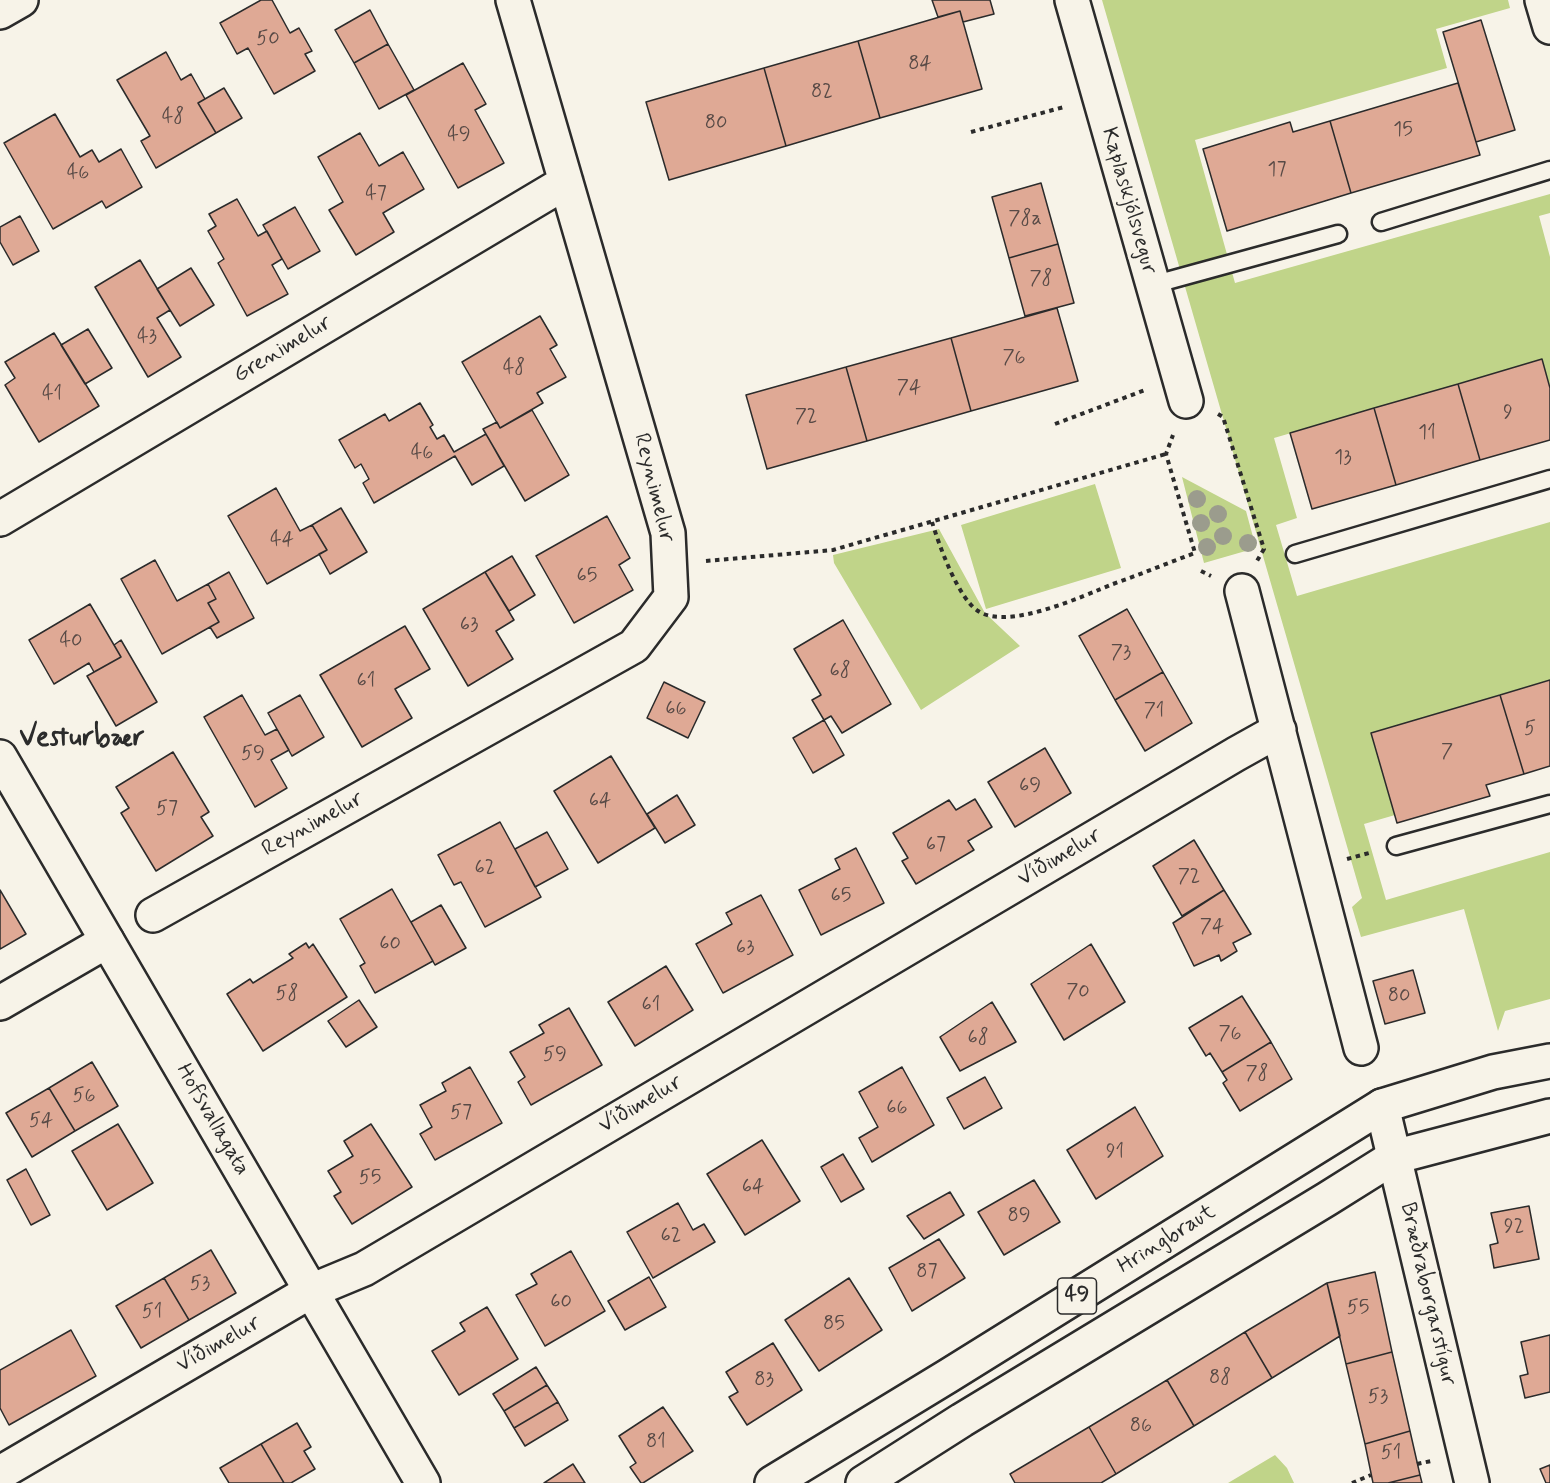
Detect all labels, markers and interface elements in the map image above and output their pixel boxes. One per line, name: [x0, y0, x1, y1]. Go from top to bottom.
house number: 50: [256, 28, 280, 52]
house number: 84: [908, 53, 932, 77]
house number: 82: [811, 81, 833, 105]
house number: 48: [162, 106, 184, 130]
house number: 80: [705, 112, 727, 136]
house number: 15: [1393, 119, 1413, 143]
house number: 49: [447, 124, 471, 148]
street label: Kaplaskjólsvegur: [1094, 125, 1162, 277]
house number: 17: [1268, 159, 1286, 183]
house number: 46: [67, 162, 89, 186]
house number: 47: [365, 183, 387, 207]
house number: 78a: [1008, 208, 1042, 232]
house number: 78: [1029, 268, 1053, 292]
street label: Grenimelur: [229, 310, 337, 390]
house number: 43: [137, 326, 157, 350]
house number: 76: [1002, 347, 1026, 371]
house number: 48: [503, 357, 525, 381]
house number: 74: [897, 377, 921, 401]
house number: 41: [42, 383, 62, 407]
house number: 9: [1503, 402, 1513, 426]
house number: 72: [795, 406, 817, 430]
house number: 11: [1418, 422, 1436, 446]
street label: Reynimelur: [627, 431, 679, 545]
house number: 46: [411, 442, 433, 466]
house number: 13: [1334, 447, 1352, 471]
house number: 44: [270, 529, 294, 553]
house number: 65: [577, 565, 597, 589]
house number: 63: [460, 614, 478, 638]
house number: 40: [59, 630, 83, 654]
house number: 73: [1111, 642, 1131, 666]
house number: 68: [829, 660, 851, 684]
house number: 61: [357, 670, 375, 694]
house number: 66: [665, 698, 687, 722]
house number: 71: [1144, 700, 1164, 724]
house number: 5: [1524, 718, 1536, 742]
district label: Vesturbær: [19, 722, 145, 756]
house number: 7: [1441, 741, 1453, 765]
house number: 59: [241, 743, 265, 767]
house number: 69: [1019, 775, 1041, 799]
street label: Reynimelur: [258, 786, 368, 864]
house number: 64: [589, 790, 611, 814]
house number: 57: [156, 798, 178, 822]
street label: Víðimelur: [1014, 823, 1106, 893]
house number: 67: [926, 834, 946, 858]
house number: 62: [475, 857, 495, 881]
house number: 72: [1178, 866, 1200, 890]
house number: 65: [831, 885, 851, 909]
house number: 74: [1200, 916, 1224, 940]
house number: 60: [379, 933, 401, 957]
house number: 63: [736, 937, 754, 961]
house number: 70: [1066, 981, 1090, 1005]
house number: 58: [276, 983, 298, 1007]
house number: 80: [1388, 985, 1410, 1009]
house number: 61: [642, 994, 660, 1018]
house number: 76: [1218, 1023, 1242, 1047]
house number: 68: [967, 1027, 989, 1051]
house number: 59: [543, 1044, 567, 1068]
street label: Hofsvallagata: [169, 1059, 255, 1181]
house number: 78: [1245, 1063, 1269, 1087]
street label: Víðimelur: [595, 1070, 687, 1140]
house number: 56: [72, 1085, 96, 1109]
house number: 66: [886, 1097, 908, 1121]
house number: 57: [450, 1102, 472, 1126]
house number: 54: [29, 1110, 53, 1134]
house number: 91: [1106, 1141, 1124, 1165]
house number: 55: [359, 1167, 381, 1191]
house number: 64: [742, 1176, 764, 1200]
street label: Hringbraut: [1113, 1200, 1221, 1280]
street label: Bræðraborgarstígur: [1393, 1200, 1461, 1388]
house number: 89: [1007, 1205, 1031, 1229]
house number: 92: [1504, 1216, 1524, 1240]
house number: 62: [661, 1225, 681, 1249]
house number: 87: [916, 1261, 938, 1285]
house number: 53: [190, 1273, 210, 1297]
road number: 49: [1058, 1278, 1096, 1314]
house number: 60: [550, 1291, 572, 1315]
house number: 55: [1347, 1297, 1369, 1321]
house number: 51: [142, 1301, 162, 1325]
street label: Víðimelur: [172, 1310, 266, 1380]
house number: 85: [823, 1313, 845, 1337]
house number: 88: [1209, 1367, 1231, 1391]
house number: 83: [754, 1369, 774, 1393]
house number: 53: [1368, 1386, 1388, 1410]
house number: 86: [1130, 1415, 1152, 1439]
house number: 81: [646, 1431, 666, 1455]
house number: 51: [1381, 1442, 1401, 1466]

